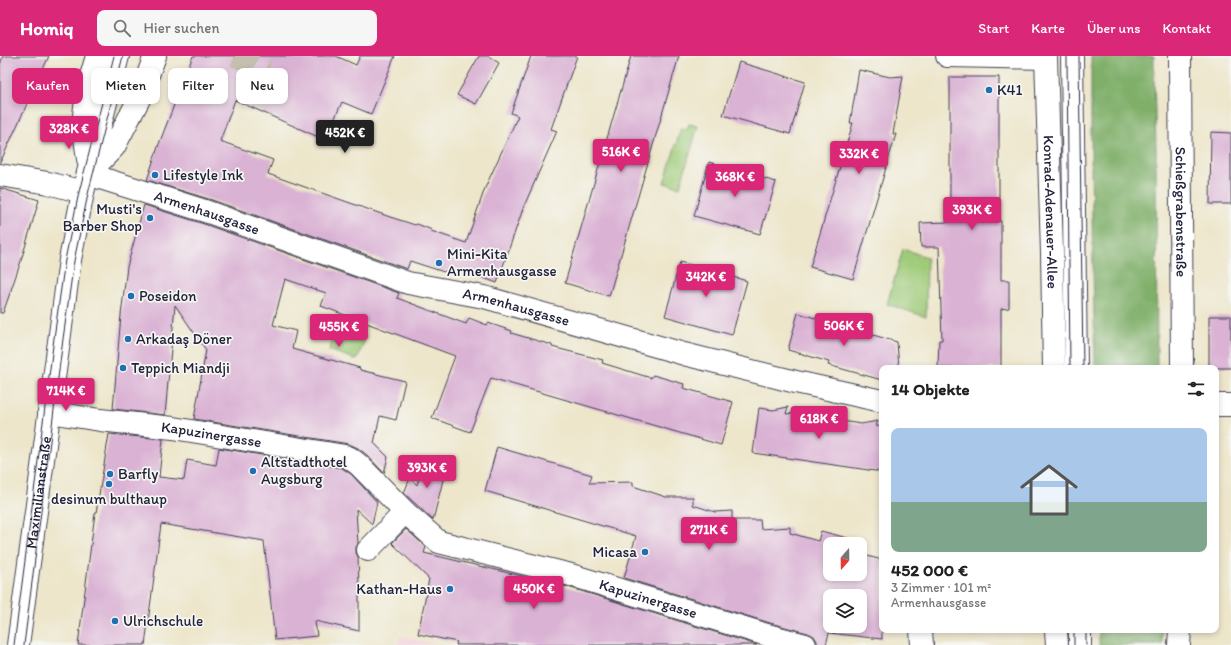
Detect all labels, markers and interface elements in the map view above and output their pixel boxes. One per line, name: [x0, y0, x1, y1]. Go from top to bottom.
search box: [97, 10, 377, 46]
text: Homiq: [20, 17, 73, 40]
icon: search: [111, 17, 133, 39]
text: Hier suchen: [143, 19, 219, 37]
text: Start: [978, 20, 1009, 37]
text: Karte: [1031, 20, 1065, 37]
text: Über uns: [1087, 20, 1140, 37]
text: Kontakt: [1162, 20, 1211, 37]
chip: Kaufen: [12, 68, 83, 104]
chip: Mieten: [91, 68, 160, 104]
chip: Filter: [168, 68, 228, 104]
chip: Neu: [236, 68, 288, 104]
place label: K41: [997, 81, 1023, 99]
marker: K41: [984, 85, 994, 95]
pin: 328K €: [36, 116, 102, 150]
pin: 452K €: [312, 120, 378, 154]
text: 328K €: [49, 121, 89, 136]
text: 452K €: [325, 125, 365, 140]
street label: Konrad-Adenauer-Allee: [1039, 135, 1062, 289]
pin: 516K €: [588, 139, 654, 173]
pin: 332K €: [826, 141, 892, 175]
text: 516K €: [602, 144, 640, 159]
text: 332K €: [839, 146, 879, 161]
street label: Schießgrabenstraße: [1172, 147, 1190, 277]
pin: 368K €: [702, 164, 768, 198]
place label: Lifestyle Ink: [163, 166, 244, 184]
text: 368K €: [715, 169, 755, 184]
marker: Lifestyle Ink: [150, 170, 160, 180]
street label: Armenhausgasse: [152, 187, 262, 239]
pin: 393K €: [939, 197, 1005, 231]
place label: Musti's Barber Shop: [63, 200, 142, 235]
text: 393K €: [952, 202, 992, 217]
marker: Musti's Barber Shop: [145, 213, 155, 223]
place label: Mini-Kita Armenhausgasse: [447, 245, 557, 280]
marker: Mini-Kita Armenhausgasse: [434, 258, 444, 268]
pin: 342K €: [673, 264, 739, 298]
text: 342K €: [686, 269, 726, 284]
street label: Armenhausgasse: [461, 284, 572, 330]
place label: Poseidon: [139, 287, 197, 305]
marker: Poseidon: [126, 291, 136, 301]
pin: 506K €: [811, 313, 877, 347]
pin: 455K €: [306, 314, 372, 348]
text: 506K €: [824, 318, 864, 333]
text: 455K €: [319, 319, 359, 334]
place label: Arkadaş Döner: [136, 330, 232, 348]
marker: Arkadaş Döner: [123, 334, 133, 344]
place label: Teppich Miandji: [131, 359, 230, 377]
marker: Teppich Miandji: [118, 363, 128, 373]
pin: 714K €: [33, 378, 99, 412]
icon: filters: [1185, 378, 1207, 400]
text: 14 Objekte: [891, 379, 970, 399]
text: 714K €: [47, 383, 85, 398]
pin: 618K €: [786, 406, 852, 440]
text: 618K €: [800, 411, 838, 426]
street label: Kapuzinergasse: [160, 418, 263, 451]
street label: Maximilianstraße: [22, 435, 55, 550]
place label: Altstadthotel Augsburg: [261, 453, 348, 488]
icon: home: [1013, 454, 1085, 526]
pin: 393K €: [394, 455, 460, 489]
text: 393K €: [407, 460, 447, 475]
place label: Barfly: [118, 465, 158, 483]
marker: Altstadthotel Augsburg: [248, 466, 258, 476]
marker: Barfly: [105, 469, 115, 479]
marker: desinum bulthaup: [104, 479, 114, 489]
place label: desinum bulthaup: [51, 490, 167, 508]
pin: 271K €: [676, 517, 742, 551]
text: 271K €: [690, 522, 728, 537]
north arrow: [823, 537, 867, 581]
map controls: [823, 537, 867, 633]
place label: Micasa: [592, 543, 637, 561]
marker: Micasa: [640, 547, 650, 557]
text: 452 000 €: [891, 560, 968, 580]
street label: Kapuzinergasse: [597, 575, 699, 622]
pin: 450K €: [501, 576, 567, 610]
place label: Kathan-Haus: [356, 580, 442, 598]
text: 3 Zimmer · 101 m²: [891, 580, 991, 595]
text: 450K €: [513, 581, 555, 596]
marker: Kathan-Haus: [445, 584, 455, 594]
button: layers: [823, 589, 867, 633]
text: Armenhausgasse: [891, 595, 986, 610]
place label: Ulrichschule: [123, 612, 203, 630]
marker: Ulrichschule: [110, 616, 120, 626]

